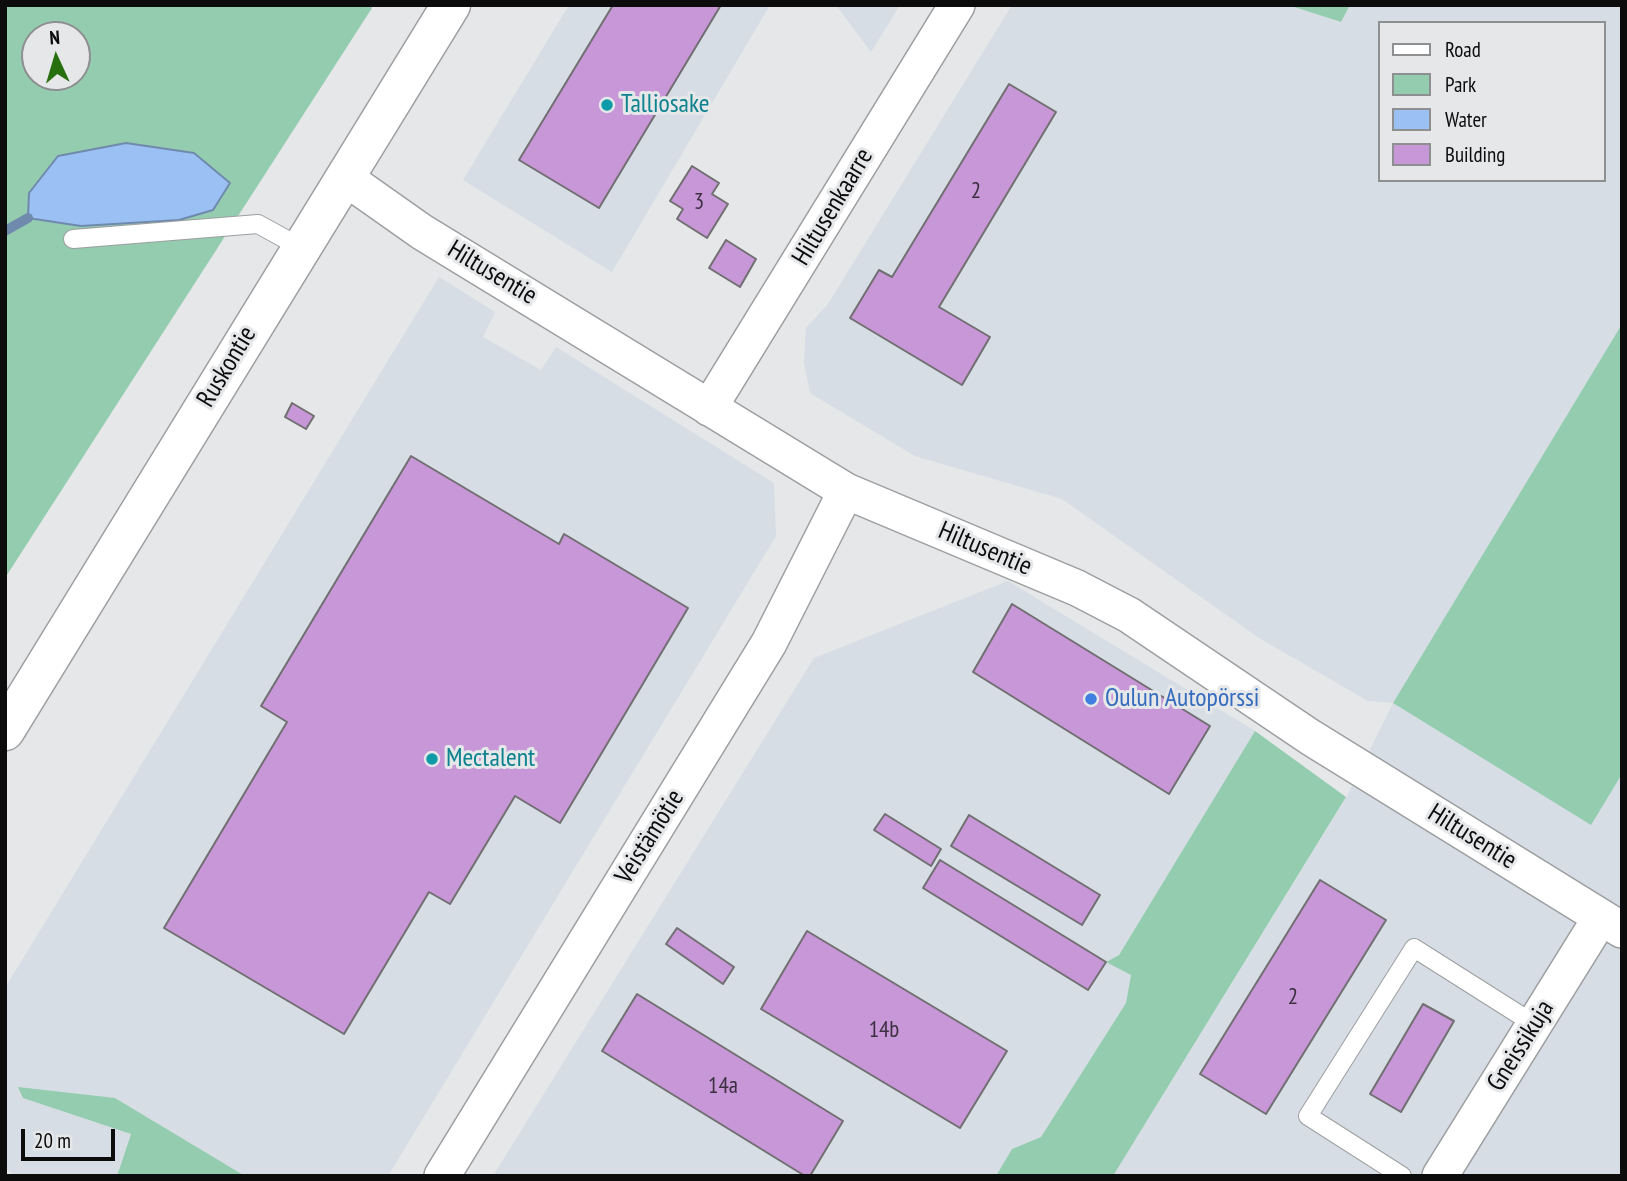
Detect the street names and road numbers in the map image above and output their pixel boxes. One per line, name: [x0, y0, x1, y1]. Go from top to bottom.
street label: Hiltusenkaarre: [786, 143, 880, 271]
street label: Hiltusentie: [442, 234, 542, 312]
street label: Ruskontie: [191, 321, 263, 413]
street label: Hiltusentie: [934, 515, 1036, 583]
street label: Veistämötie: [609, 784, 691, 890]
street label: Hiltusentie: [1422, 798, 1522, 876]
street label: Gneissikuja: [1481, 995, 1561, 1097]

